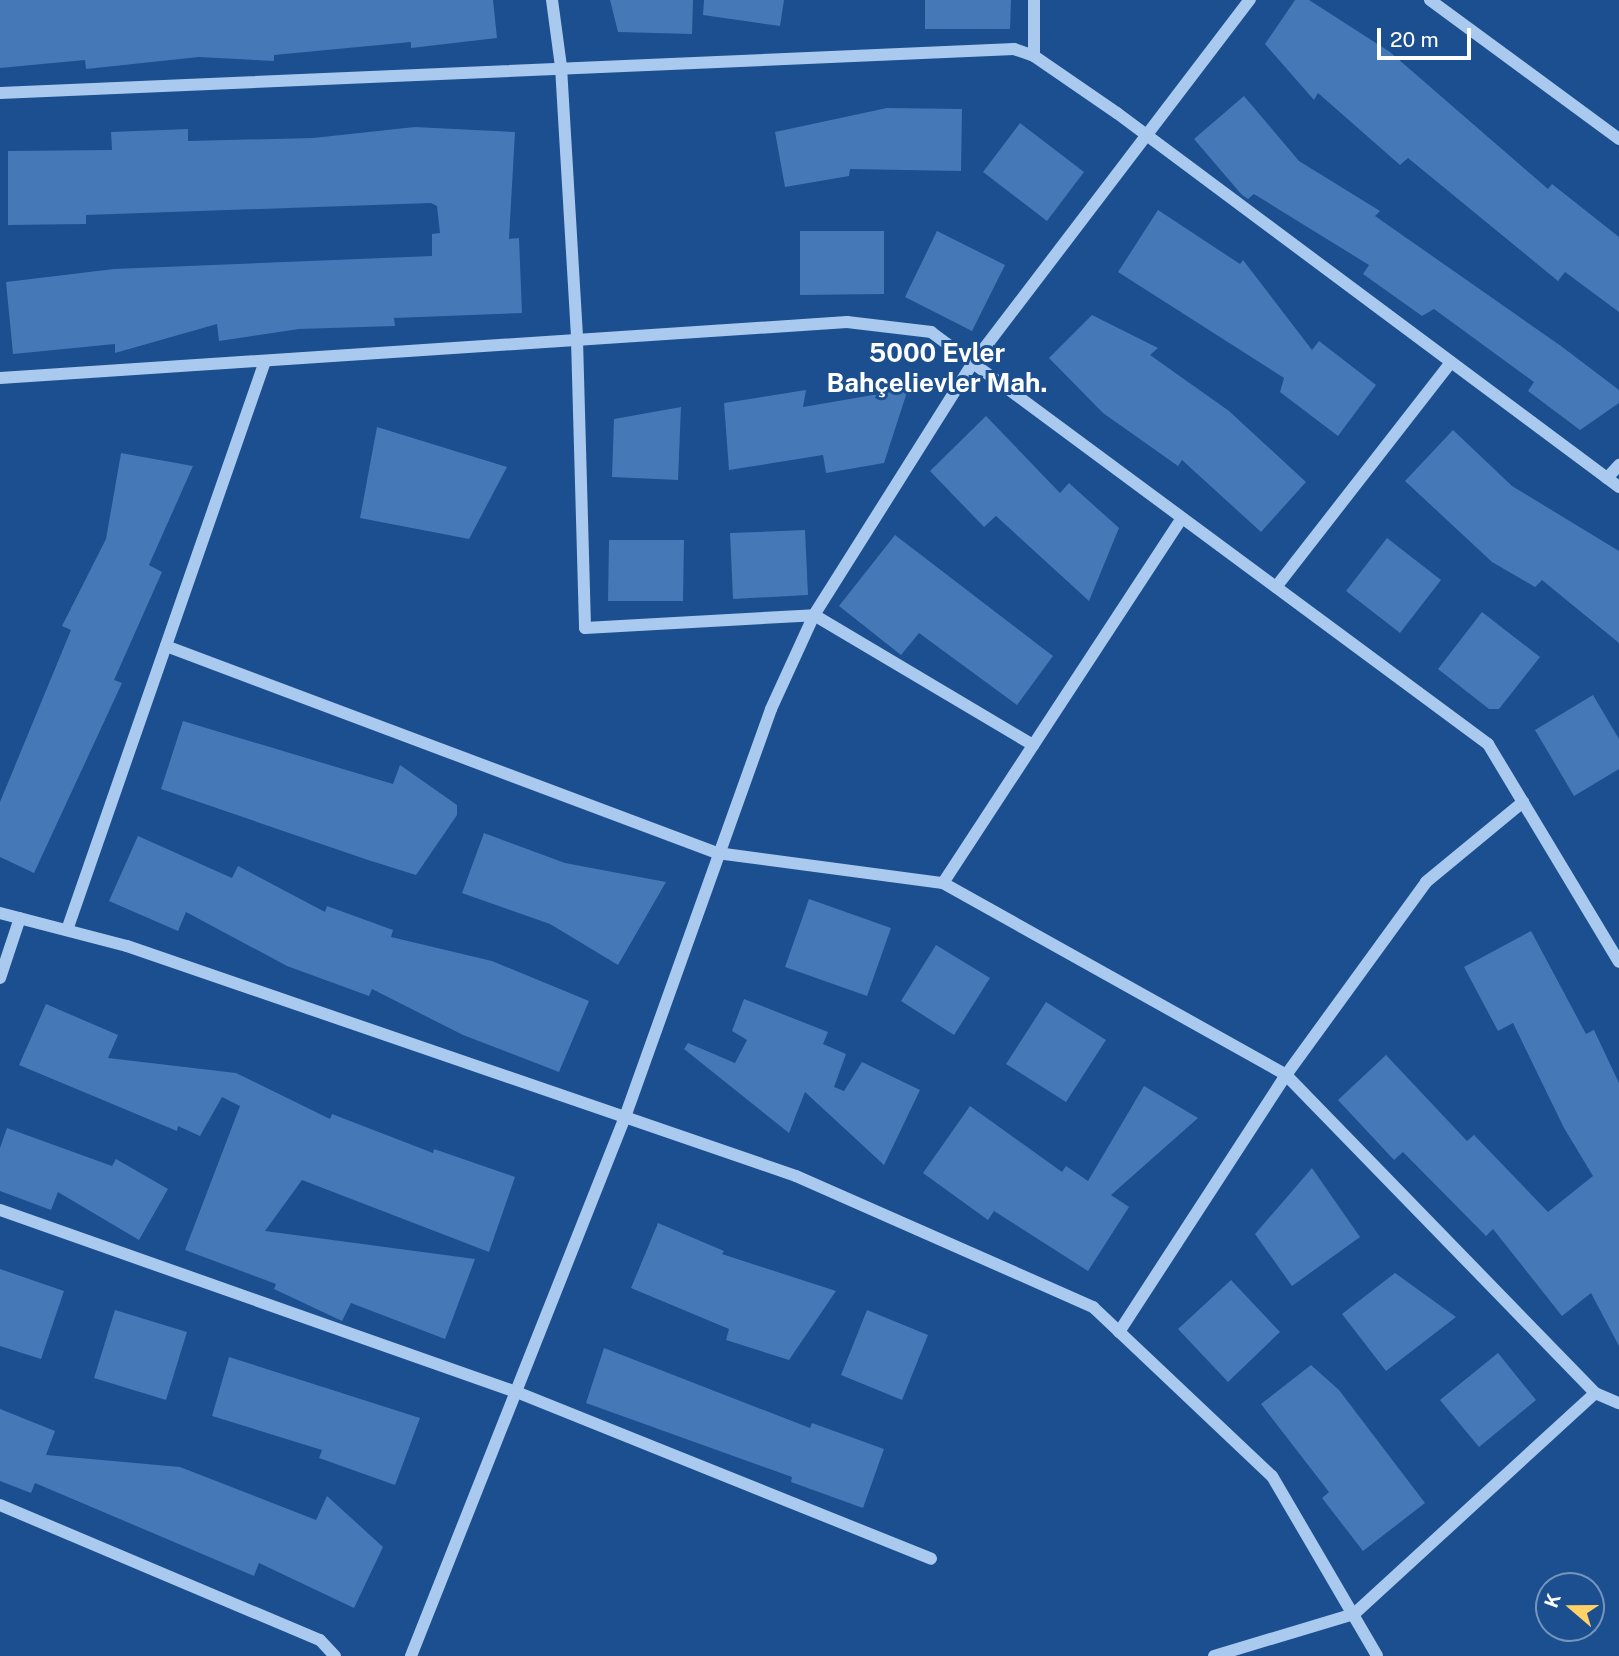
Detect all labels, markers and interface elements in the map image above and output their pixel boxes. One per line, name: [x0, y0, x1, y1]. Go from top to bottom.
scale bar: [1381, 14, 1476, 58]
text: 20 m: [1390, 27, 1439, 52]
district label: 5000 Evler Bahçelievler Mah.: [827, 337, 1047, 398]
north arrow: [1535, 1572, 1605, 1642]
text: K: [1539, 1590, 1565, 1611]

